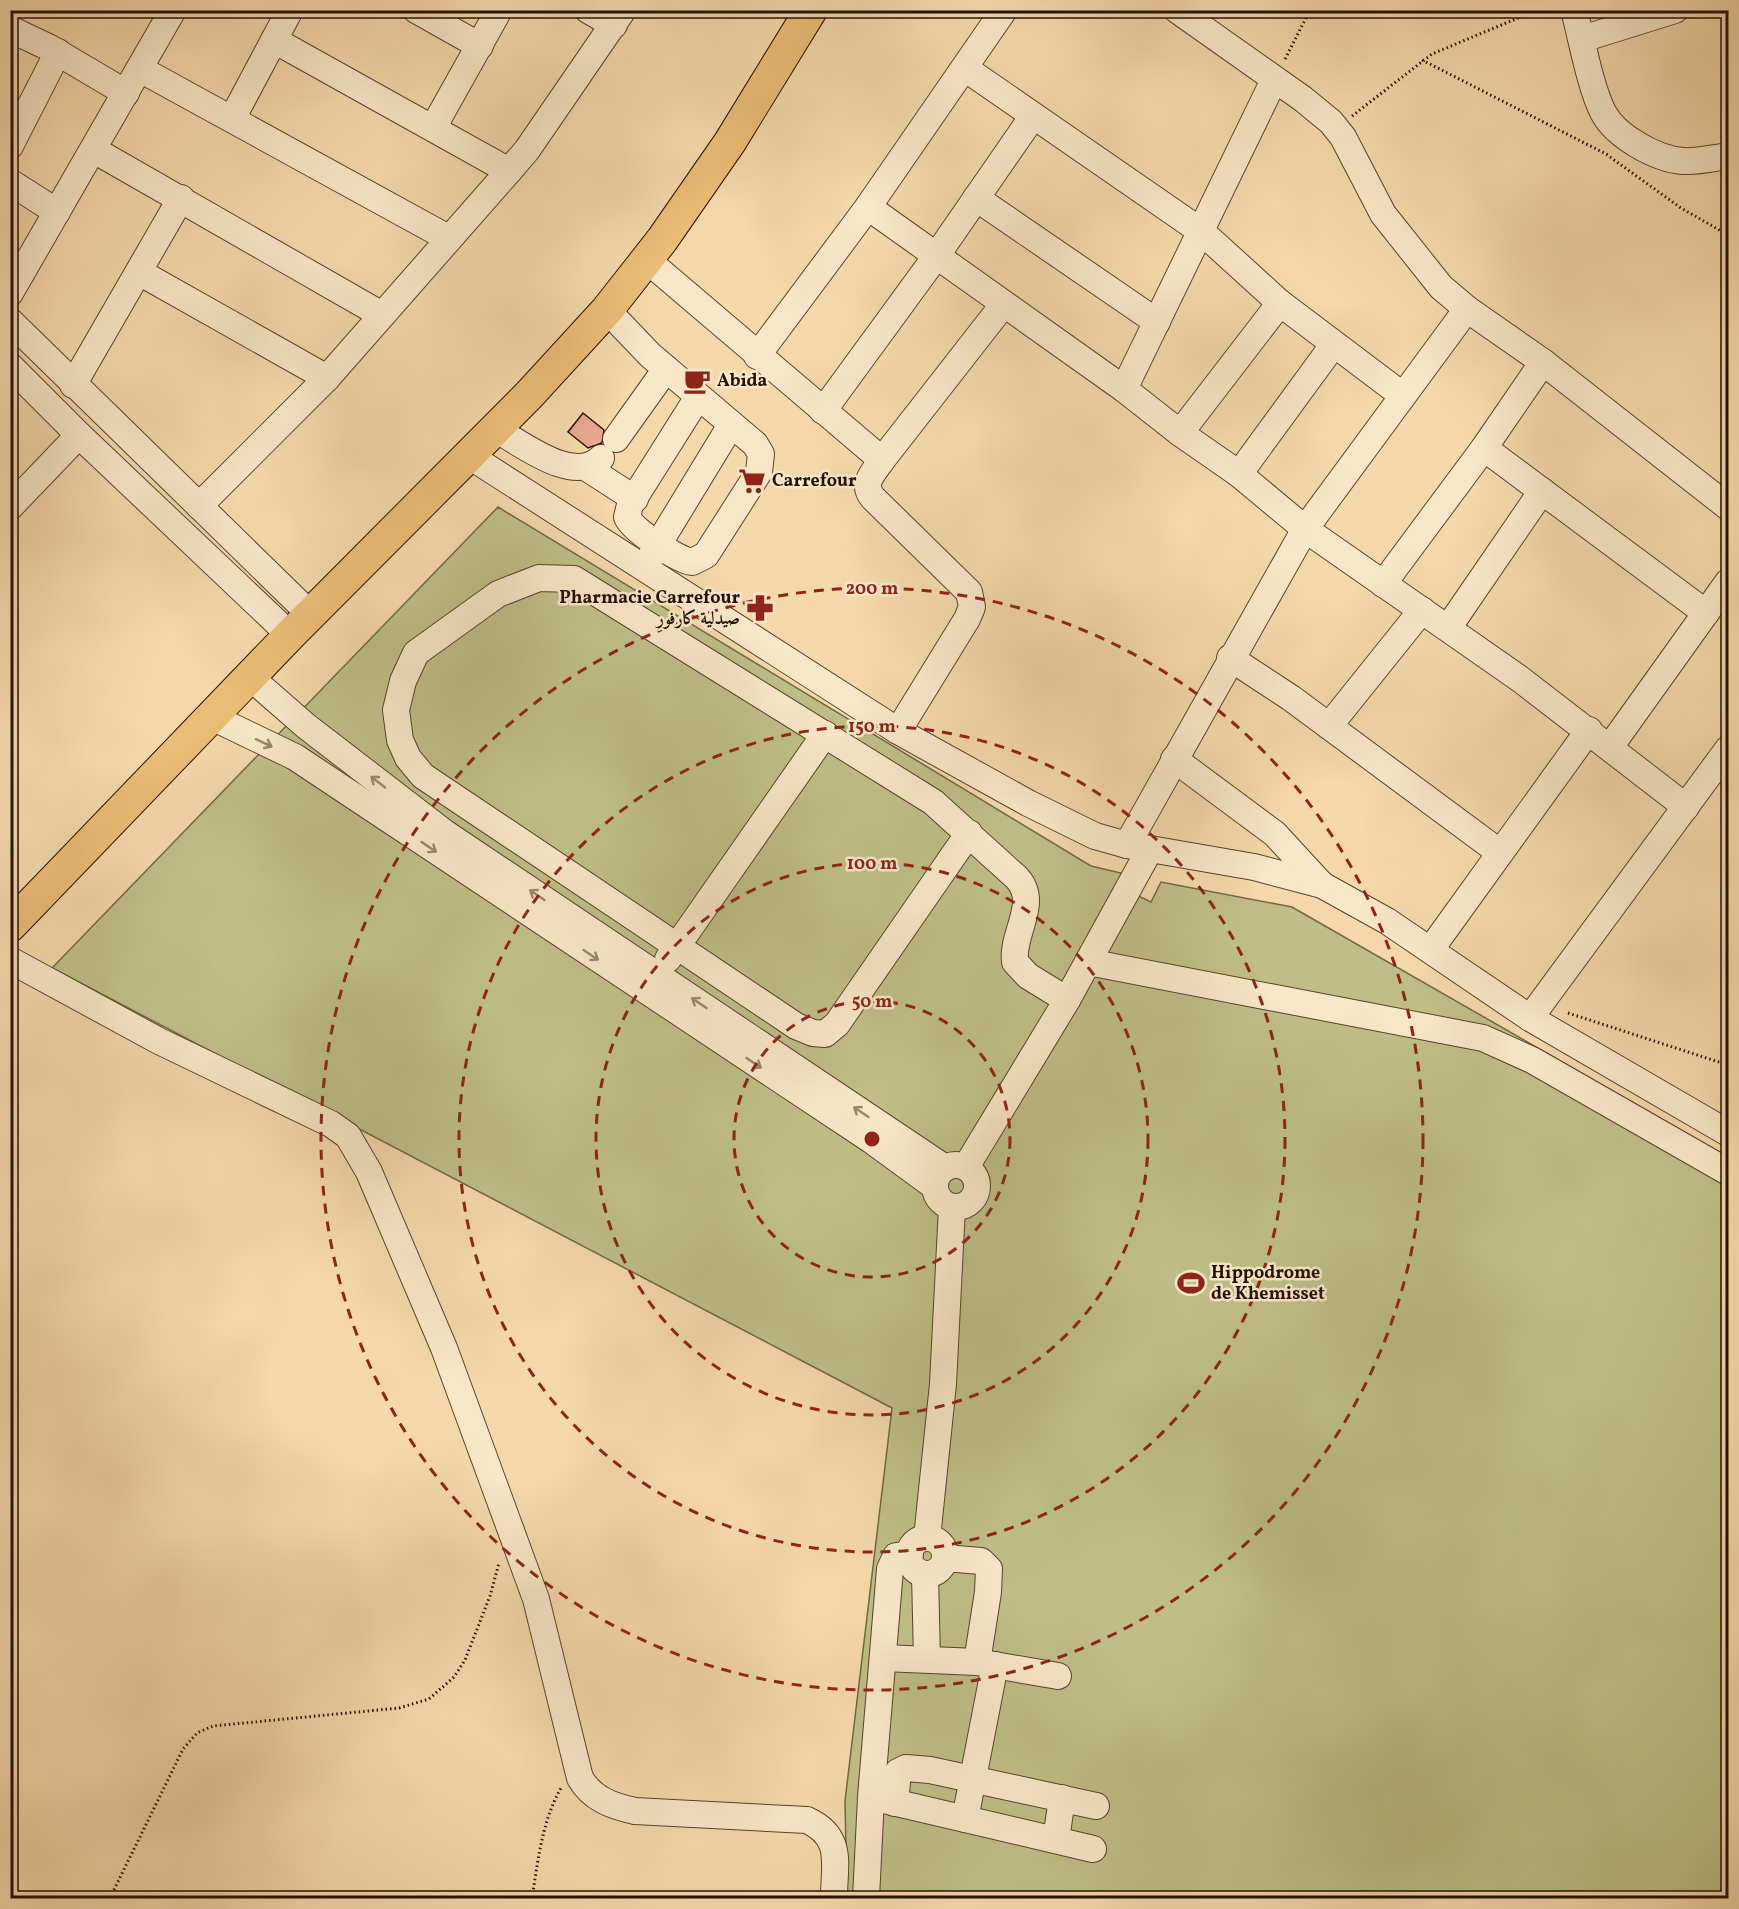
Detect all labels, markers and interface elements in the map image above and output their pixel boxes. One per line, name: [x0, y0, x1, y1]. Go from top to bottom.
cafe icon: Abida: [682, 366, 712, 396]
place label: Abida: [717, 369, 768, 394]
supermarket icon: Carrefour: [737, 466, 767, 496]
place label: Carrefour: [772, 469, 857, 494]
text: 200 m: [846, 577, 898, 602]
place label: Pharmacie Carrefour صيدلية كارفور: [559, 586, 740, 632]
pharmacy icon: Pharmacie Carrefour صيدلية كارفور: [745, 593, 775, 623]
text: 150 m: [848, 715, 896, 740]
one-way arrow: [255, 737, 273, 749]
one-way arrow: [370, 776, 386, 789]
one-way arrow: [420, 841, 437, 853]
text: 100 m: [847, 852, 897, 877]
one-way arrow: [529, 888, 546, 900]
one-way arrow: [582, 949, 599, 961]
text: 50 m: [852, 990, 892, 1015]
one-way arrow: [692, 997, 708, 1009]
one-way arrow: [745, 1057, 761, 1069]
one-way arrow: [853, 1106, 870, 1118]
centre of rings: [862, 1129, 882, 1149]
place label: Hippodrome de Khemisset: [1211, 1261, 1325, 1307]
sports icon: Hippodrome de Khemisset: [1176, 1268, 1206, 1298]

